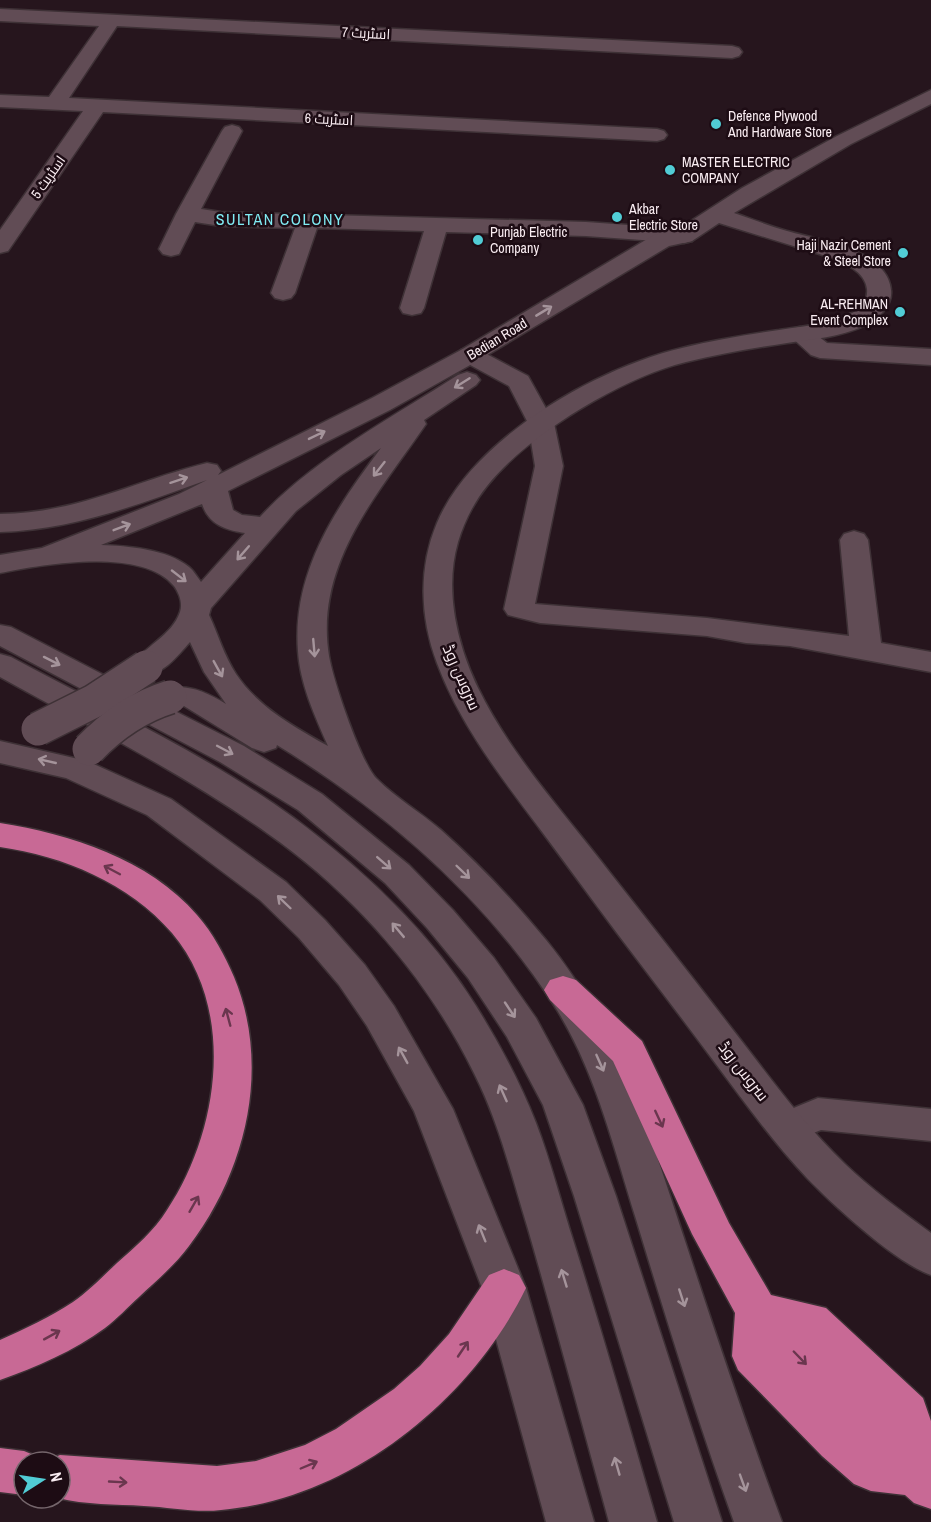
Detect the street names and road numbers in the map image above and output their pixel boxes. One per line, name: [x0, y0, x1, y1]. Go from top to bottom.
street label: اسٹریٹ 7: [341, 23, 391, 43]
street label: اسٹریٹ 6: [304, 109, 354, 129]
street label: اسٹریٹ 5: [27, 152, 69, 202]
street label: Bedian Road: [464, 314, 530, 364]
street label: سروس روڈ: [438, 640, 486, 714]
street label: سروس روڈ: [714, 1037, 774, 1105]

